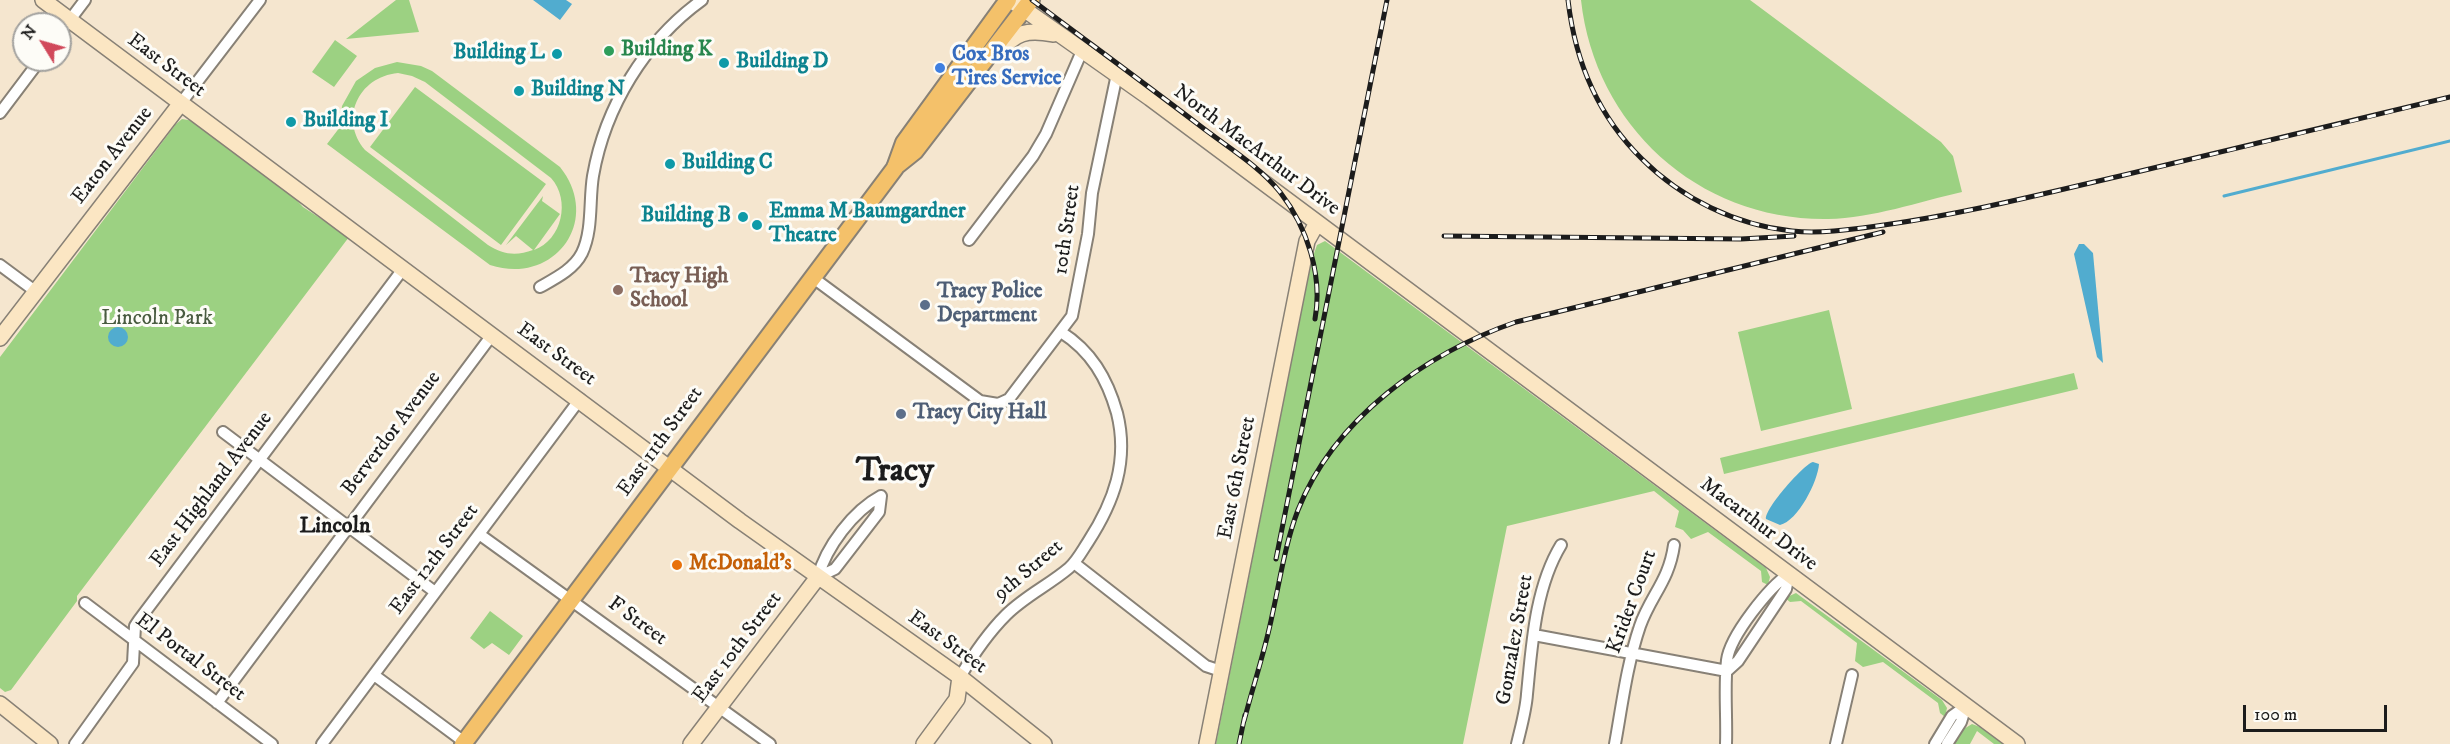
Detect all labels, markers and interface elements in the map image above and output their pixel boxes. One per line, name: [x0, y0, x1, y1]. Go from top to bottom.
north arrow: [12, 12, 72, 72]
text: N: [17, 21, 41, 44]
street label: East Street: [122, 28, 210, 104]
place label: Building K: [621, 38, 712, 64]
place label: Building L: [453, 41, 545, 67]
place label: Cox Bros Tires Service: [952, 43, 1061, 93]
marker: Building K: [602, 44, 616, 58]
marker: Building L: [550, 47, 564, 61]
place label: Building D: [736, 50, 828, 76]
marker: Building D: [717, 56, 731, 70]
marker: Cox Bros Tires Service: [933, 61, 947, 75]
place label: Building N: [531, 78, 625, 104]
street label: North MacArthur Drive: [1168, 80, 1344, 222]
marker: Building N: [512, 84, 526, 98]
street label: Eaton Avenue: [67, 102, 159, 210]
place label: Building I: [303, 109, 388, 135]
marker: Building I: [284, 115, 298, 129]
place label: Building C: [682, 151, 773, 177]
marker: Building C: [663, 157, 677, 171]
street label: 10th Street: [1049, 183, 1087, 277]
place label: Emma M Baumgardner Theatre: [769, 200, 965, 250]
place label: Building B: [641, 204, 731, 230]
marker: Building B: [736, 210, 750, 224]
marker: Emma M Baumgardner Theatre: [750, 218, 764, 232]
place label: Tracy High School: [630, 265, 728, 315]
place label: Tracy Police Department: [937, 280, 1042, 330]
marker: Tracy High School: [611, 283, 625, 297]
marker: Tracy Police Department: [918, 298, 932, 312]
park label: Lincoln Park: [101, 307, 213, 333]
street label: East Street: [512, 318, 600, 392]
street label: Berverdor Avenue: [337, 367, 447, 501]
street label: East 11th Street: [613, 382, 709, 502]
place label: Tracy City Hall: [913, 401, 1047, 427]
street label: East Highland Avenue: [145, 407, 279, 573]
marker: Tracy City Hall: [894, 407, 908, 421]
street label: East 6th Street: [1214, 414, 1262, 542]
district label: Tracy: [856, 453, 934, 493]
street label: Macarthur Drive: [1694, 473, 1822, 577]
street label: East 12th Street: [385, 500, 485, 620]
district label: Lincoln: [299, 514, 371, 540]
street label: 9th Street: [989, 535, 1069, 607]
street label: Krider Court: [1603, 547, 1663, 657]
place label: McDonald's: [689, 552, 792, 578]
marker: McDonald's: [670, 558, 684, 572]
street label: Gonzalez Street: [1492, 573, 1540, 707]
street label: East 10th Street: [688, 587, 788, 709]
street label: F Street: [602, 592, 672, 652]
street label: East Street: [903, 606, 991, 680]
street label: El Portal Street: [130, 608, 250, 708]
scale bar: [2246, 693, 2390, 731]
text: 100 m: [2254, 704, 2297, 726]

